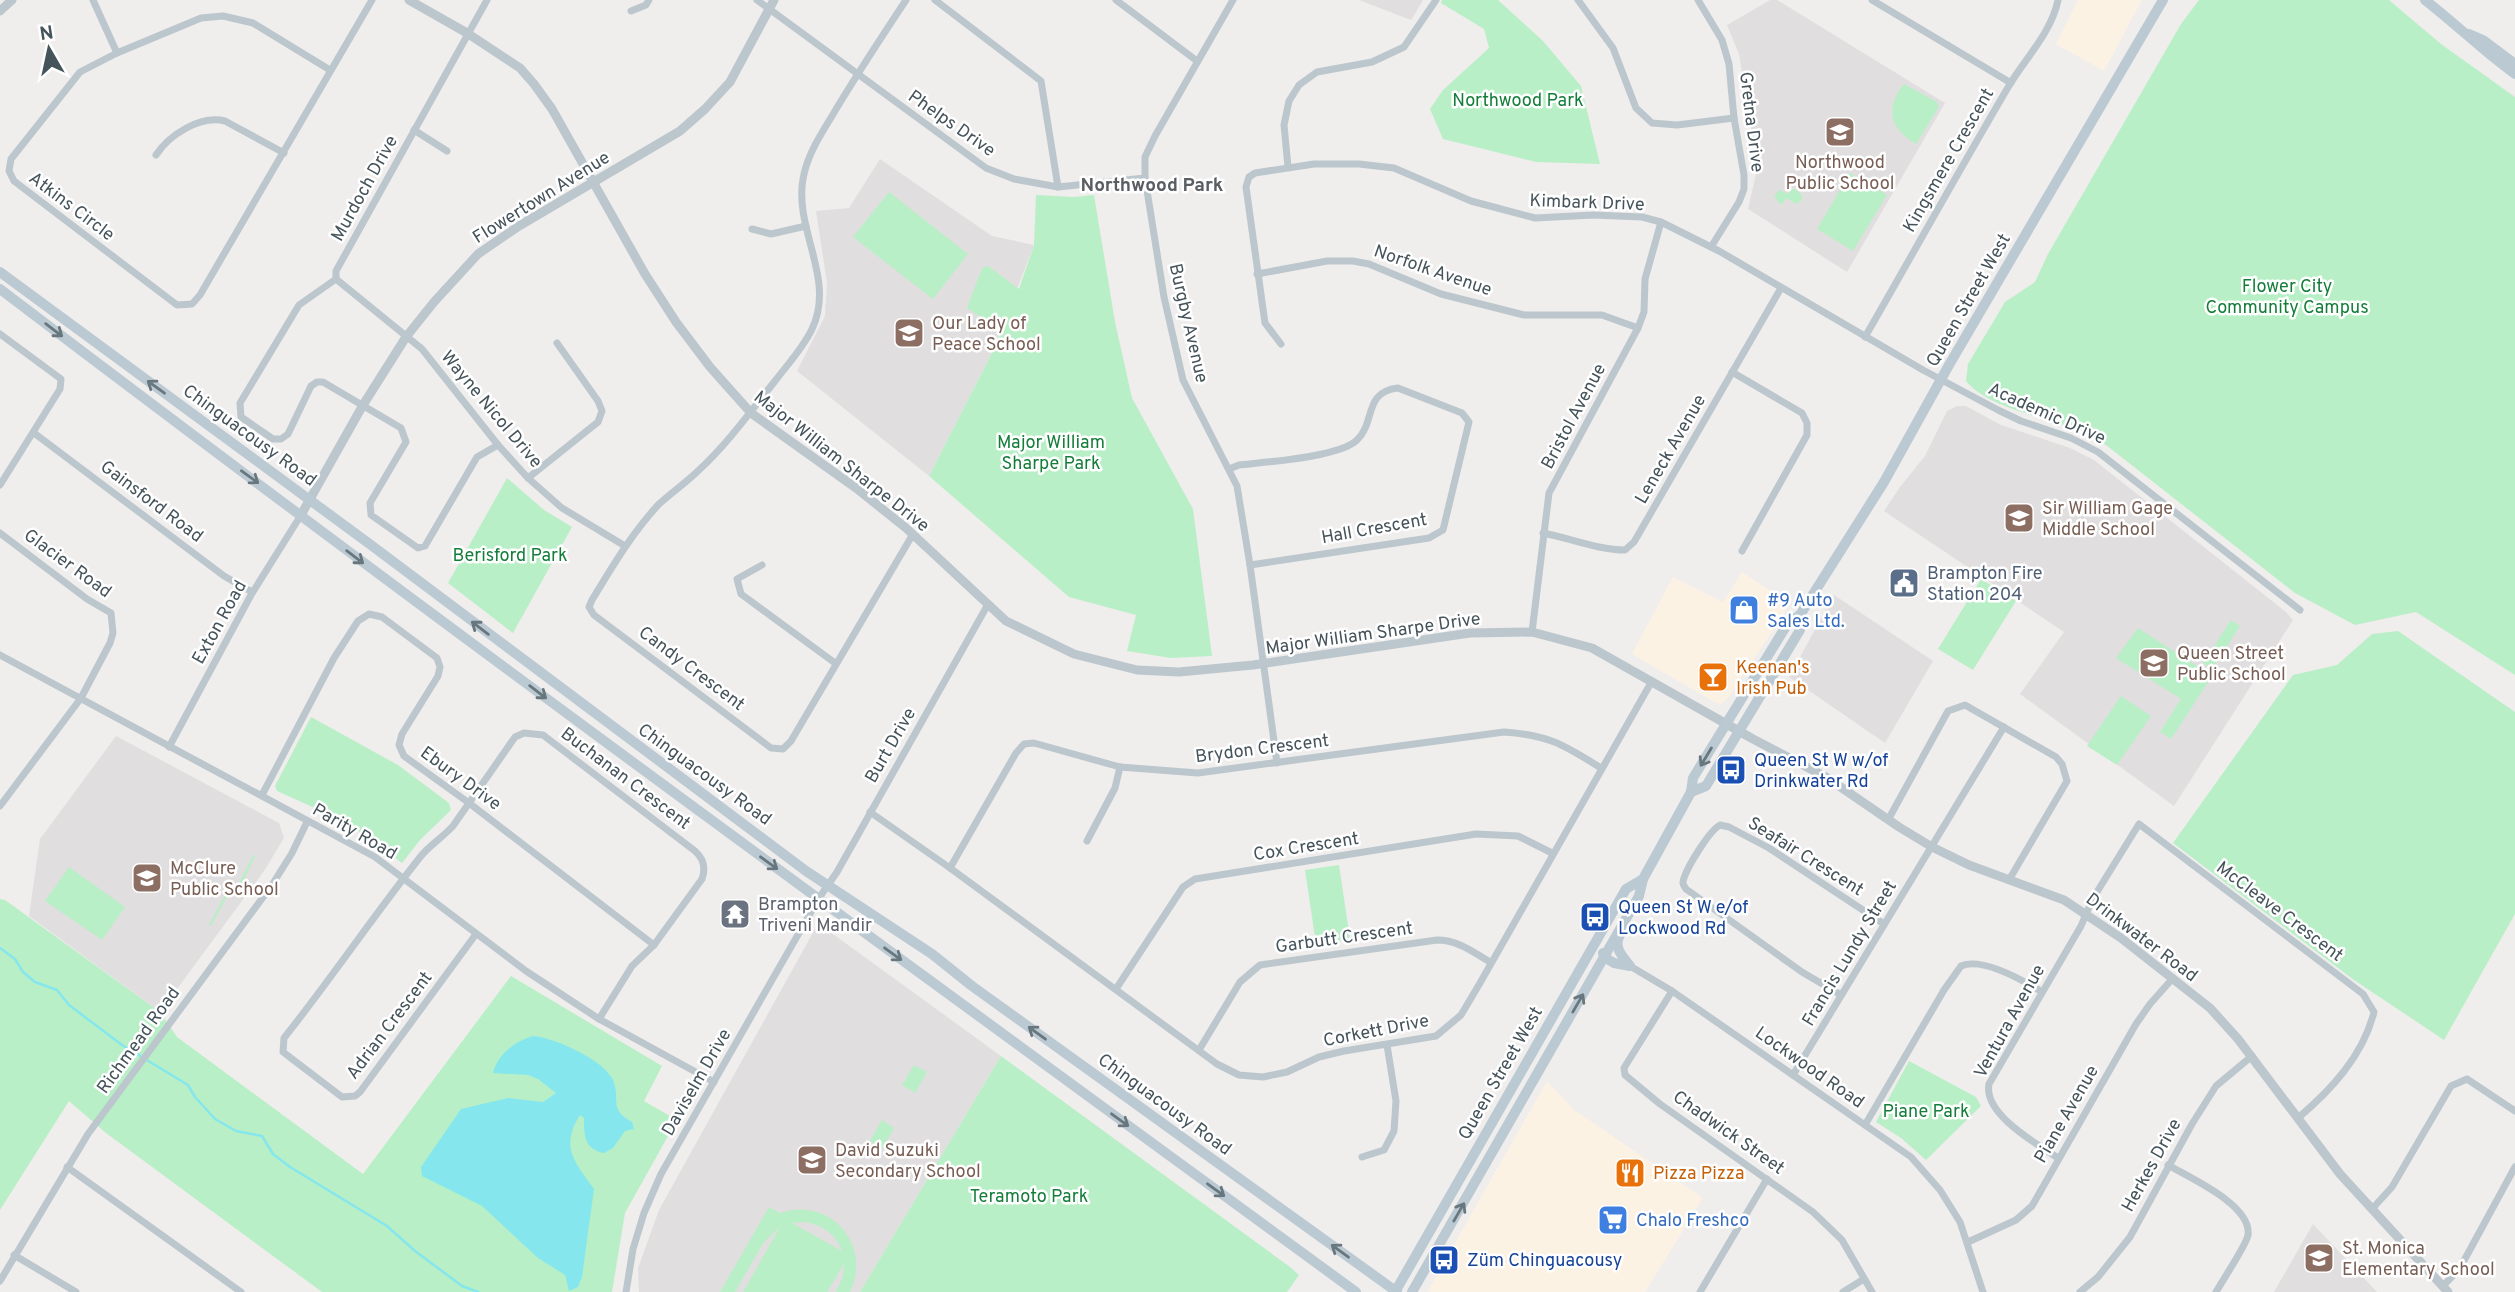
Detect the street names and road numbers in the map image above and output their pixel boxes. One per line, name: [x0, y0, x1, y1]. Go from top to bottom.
street label: Gretna Drive: [1733, 71, 1768, 174]
street label: Kingsmere Crescent: [1899, 84, 2000, 237]
street label: Phelps Drive: [903, 86, 999, 163]
street label: Murdoch Drive: [327, 132, 404, 246]
street label: Flowertown Avenue: [469, 147, 615, 250]
street label: Atkins Circle: [24, 167, 119, 247]
street label: Kimbark Drive: [1529, 190, 1645, 217]
street label: Queen Street West: [1922, 230, 2017, 372]
street label: Norfolk Avenue: [1370, 240, 1495, 302]
street label: Burgby Avenue: [1163, 261, 1212, 385]
street label: Wayne Nicol Drive: [435, 347, 547, 473]
street label: Bristol Avenue: [1537, 360, 1612, 474]
street label: Academic Drive: [1984, 378, 2109, 451]
street label: Chinguacousy Road: [178, 380, 321, 492]
street label: Major William Sharpe Drive: [749, 386, 934, 538]
street label: Leneck Avenue: [1631, 391, 1712, 509]
street label: Gainsford Road: [95, 456, 207, 548]
street label: Hall Crescent: [1320, 509, 1429, 550]
street label: Glacier Road: [19, 525, 116, 604]
street label: Exton Road: [188, 577, 253, 669]
street label: Major William Sharpe Drive: [1264, 608, 1482, 661]
street label: Candy Crescent: [633, 622, 749, 717]
street label: Burt Drive: [861, 704, 922, 787]
street label: Chinguacousy Road: [633, 719, 776, 831]
street label: Buchanan Crescent: [556, 723, 695, 836]
street label: Brydon Crescent: [1194, 730, 1330, 769]
street label: Ebury Drive: [415, 742, 505, 816]
street label: Parity Road: [308, 799, 401, 866]
street label: Seafair Crescent: [1743, 812, 1867, 902]
street label: Cox Crescent: [1252, 828, 1361, 867]
street label: McCleave Crescent: [2211, 857, 2347, 968]
street label: Francis Lundy Street: [1798, 877, 1903, 1031]
street label: Drinkwater Road: [2080, 889, 2202, 988]
street label: Garbutt Crescent: [1274, 917, 1414, 960]
street label: Ventura Avenue: [1970, 961, 2051, 1082]
street label: Adrian Crescent: [342, 967, 438, 1084]
street label: Richmead Road: [93, 983, 186, 1099]
street label: Queen Street West: [1454, 1003, 1549, 1145]
street label: Corkett Drive: [1321, 1010, 1431, 1053]
street label: Lockwood Road: [1750, 1022, 1868, 1114]
street label: Daviselm Drive: [657, 1025, 737, 1140]
street label: Chinguacousy Road: [1093, 1049, 1236, 1161]
street label: Piane Avenue: [2030, 1062, 2105, 1168]
street label: Chadwick Street: [1668, 1086, 1789, 1180]
street label: Herkes Drive: [2117, 1115, 2187, 1216]

